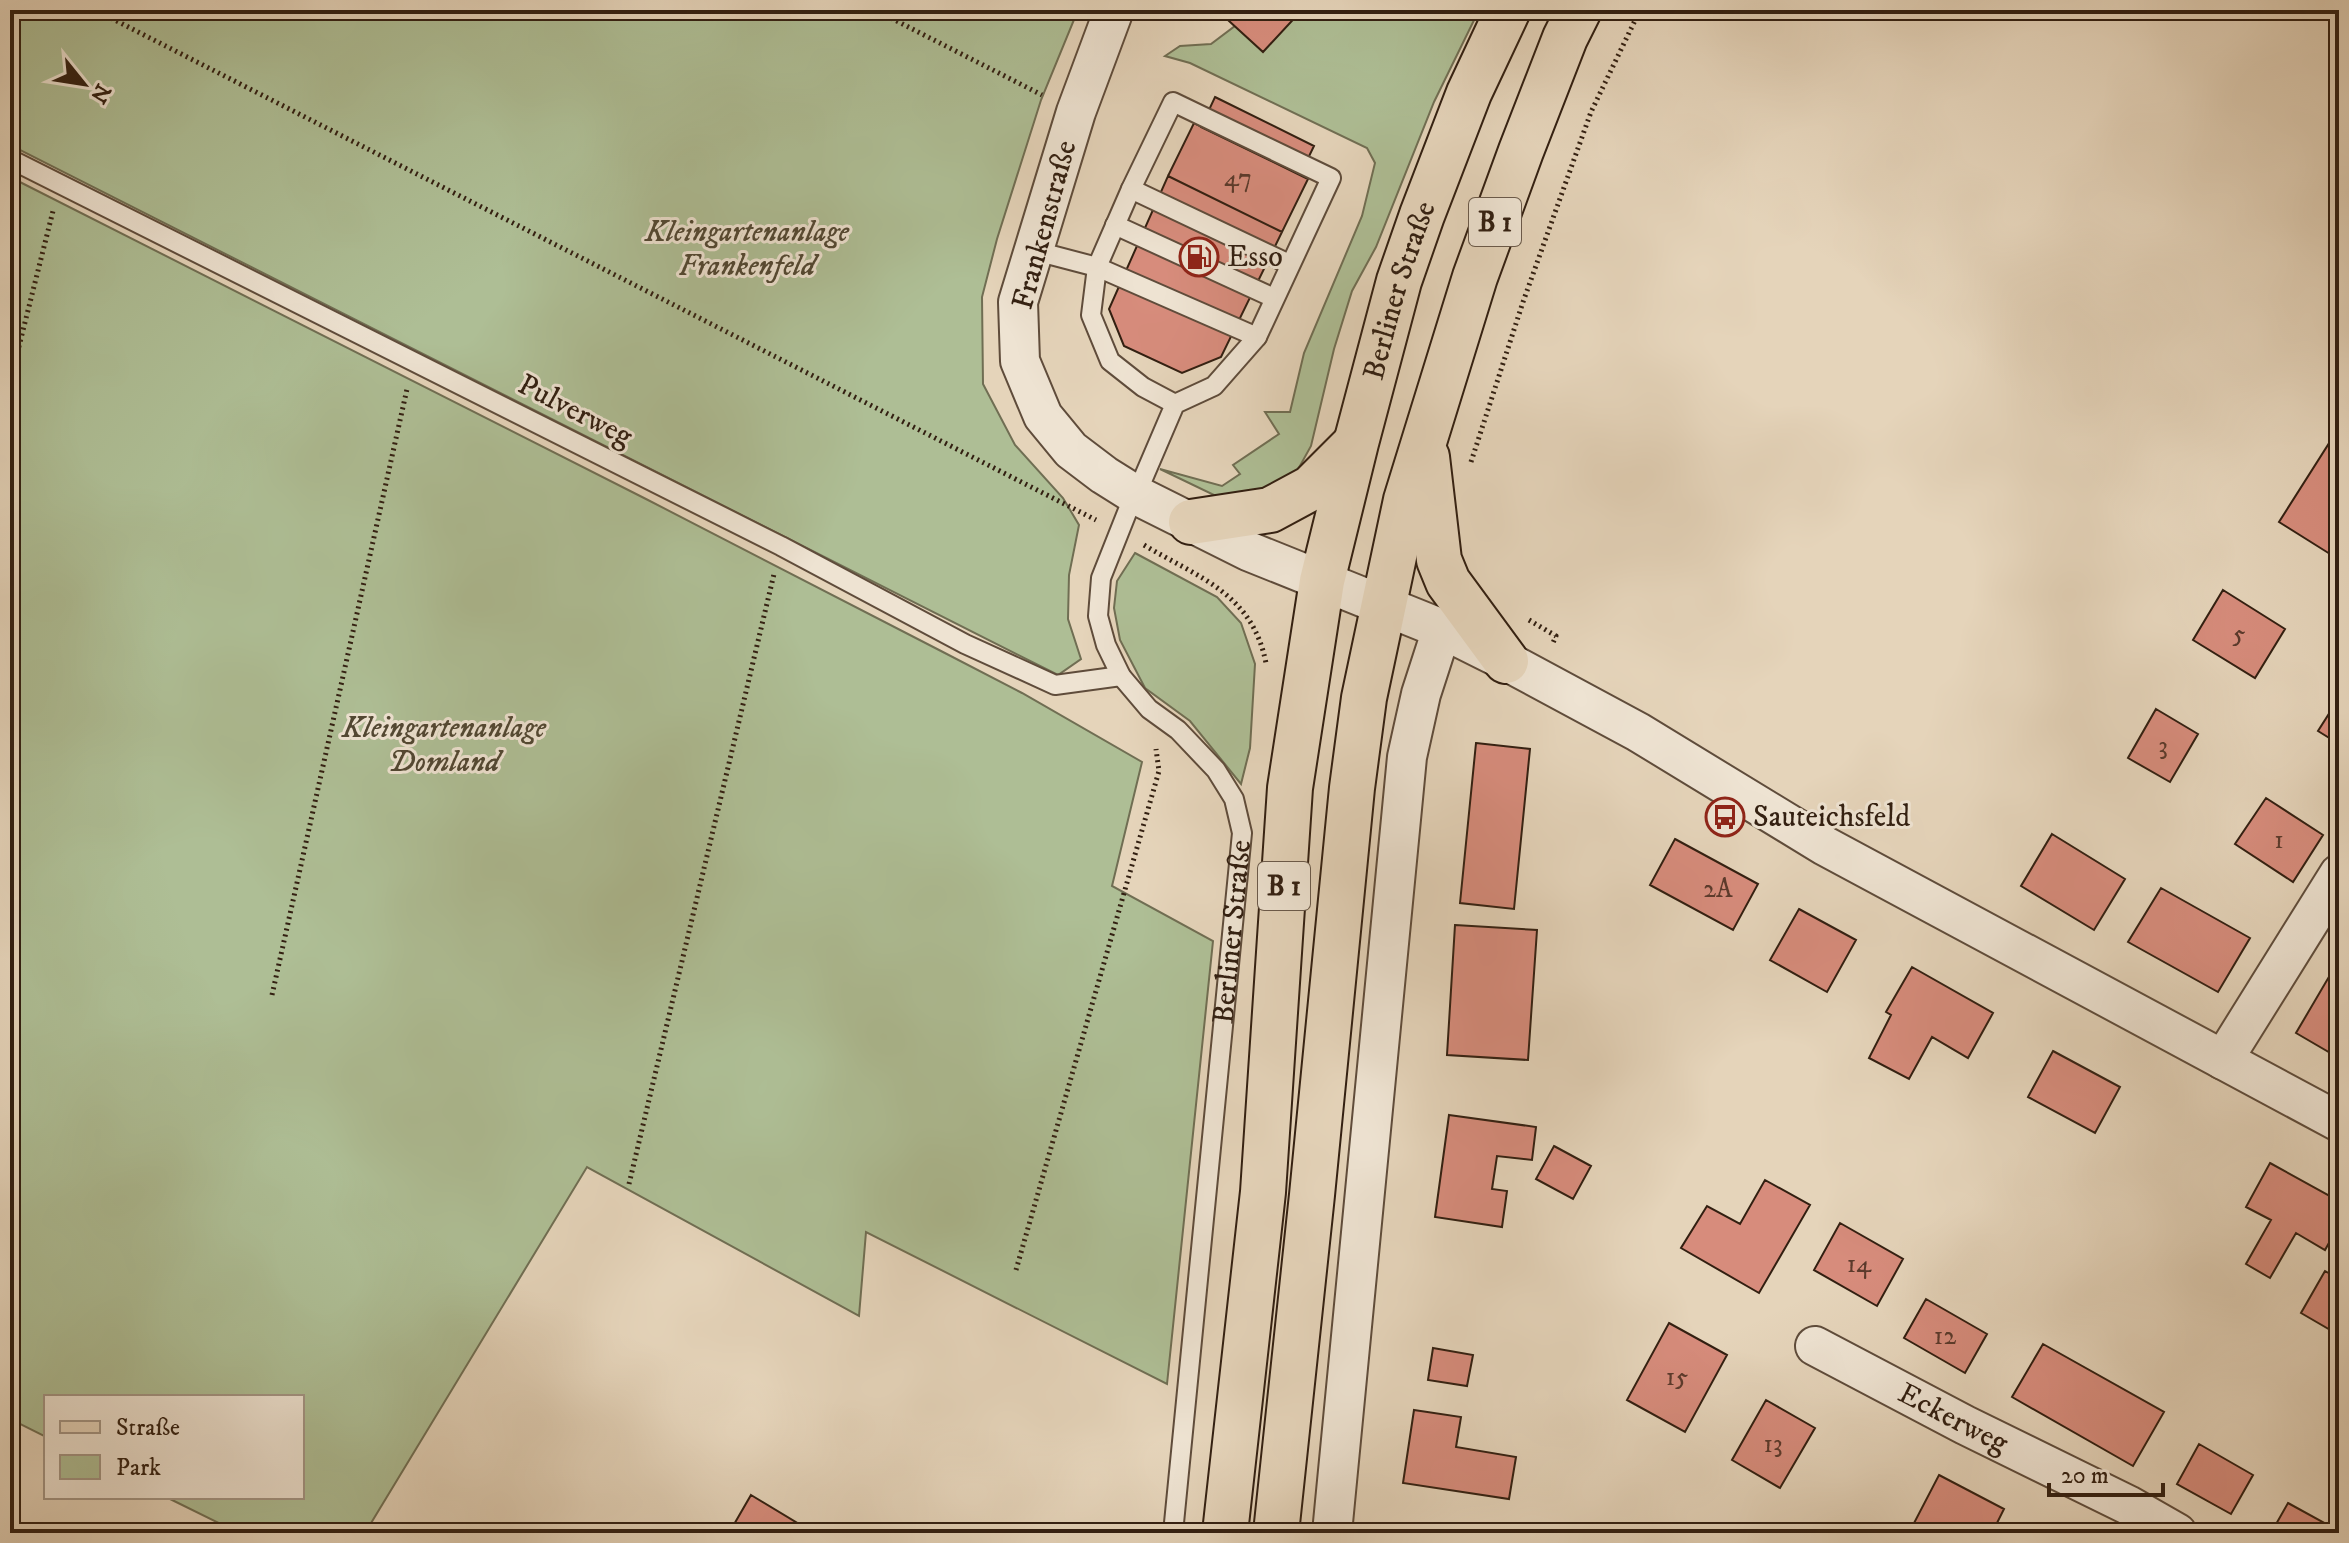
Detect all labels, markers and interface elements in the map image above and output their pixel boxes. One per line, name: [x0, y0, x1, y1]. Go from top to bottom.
north arrow: [44, 44, 124, 124]
text: N: [84, 79, 116, 108]
street label: Frankenstraße: [1005, 137, 1085, 313]
house number: 47: [1224, 162, 1252, 195]
street label: Berliner Straße: [1355, 196, 1444, 384]
road number: B 1: [1469, 198, 1521, 246]
park label: Kleingartenanlage Frankenfeld: [644, 214, 850, 285]
fuel station icon: Esso: [1178, 236, 1220, 278]
place label: Esso: [1227, 239, 1283, 276]
street label: Pulverweg: [511, 366, 639, 456]
house number: 5: [2233, 618, 2246, 651]
park label: Kleingartenanlage Domland: [341, 710, 547, 781]
house number: 3: [2158, 730, 2168, 763]
bus stop icon: Sauteichsfeld: [1704, 796, 1746, 838]
place label: Sauteichsfeld: [1753, 799, 1910, 836]
house number: 1: [2274, 824, 2284, 857]
street label: Berliner Straße: [1205, 838, 1260, 1026]
road number: B 1: [1258, 862, 1310, 910]
house number: 2A: [1703, 873, 1733, 906]
house number: 14: [1847, 1248, 1872, 1281]
house number: 12: [1934, 1320, 1956, 1353]
house number: 15: [1666, 1361, 1688, 1394]
street label: Eckerweg: [1892, 1375, 2015, 1462]
legend: [44, 1395, 304, 1499]
text: Straße: [116, 1413, 180, 1443]
house number: 13: [1763, 1428, 1783, 1461]
scale bar: [2049, 1447, 2163, 1497]
text: Park: [116, 1453, 161, 1483]
text: 20 m: [2061, 1461, 2109, 1491]

